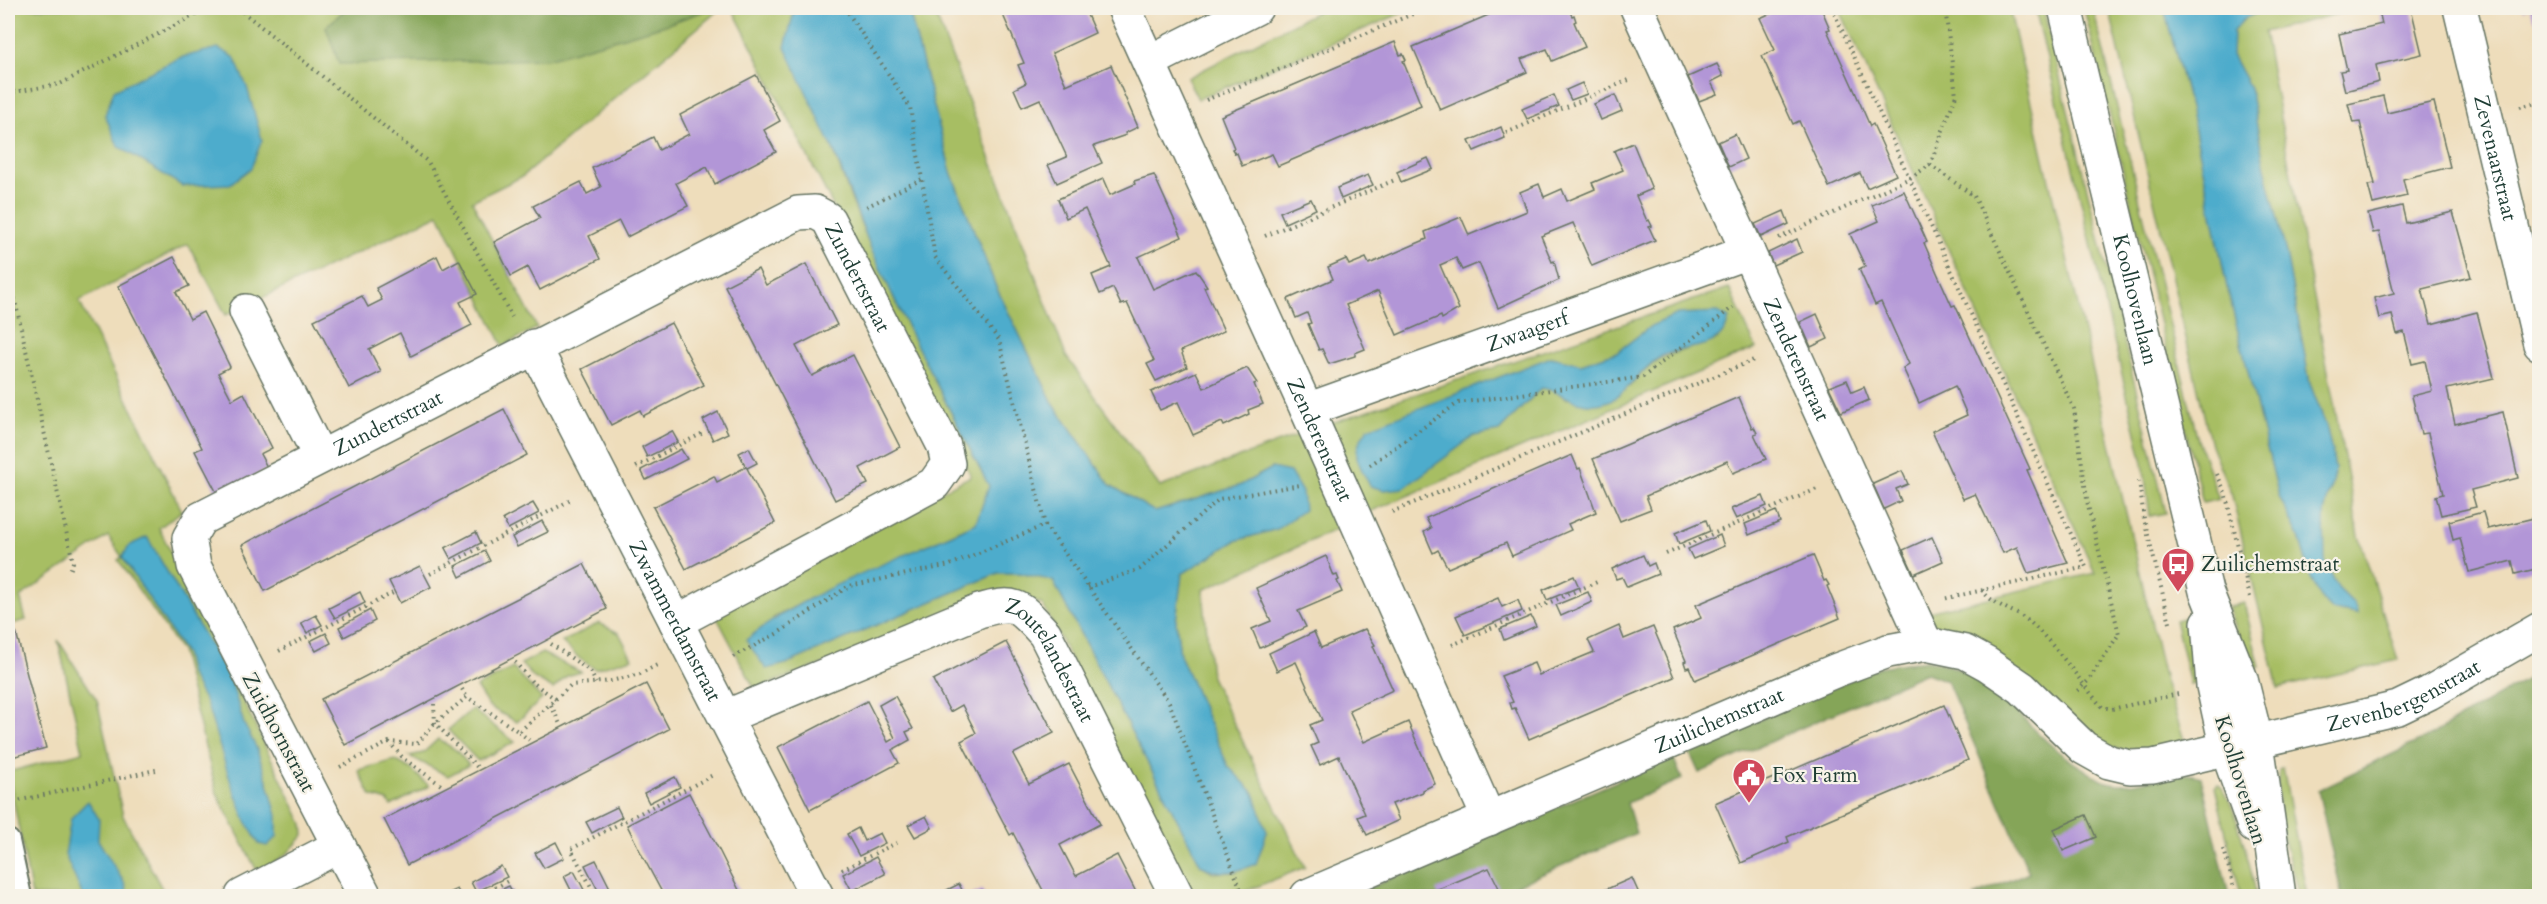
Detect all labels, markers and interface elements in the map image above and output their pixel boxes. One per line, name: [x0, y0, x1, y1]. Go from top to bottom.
street label: Zevenaarstraat: [2466, 92, 2524, 224]
street label: Zundertstraat: [817, 218, 898, 338]
street label: Koolhovenlaan: [2105, 231, 2165, 368]
street label: Zenderenstraat: [1756, 293, 1837, 426]
street label: Zwaagerf: [1482, 302, 1576, 360]
street label: Zenderenstraat: [1279, 373, 1360, 506]
street label: Zundertstraat: [328, 383, 448, 464]
street label: Zwammerdamstraat: [621, 535, 729, 707]
bus stop icon: Zuilichemstraat: [2160, 546, 2196, 593]
place label: Zuilichemstraat: [2201, 550, 2340, 579]
street label: Zoutelandestraat: [1002, 591, 1101, 728]
street label: Zevenbergenstraat: [2324, 652, 2486, 739]
street label: Zuidhornstraat: [235, 667, 323, 798]
street label: Zuilichemstraat: [1650, 680, 1789, 761]
street label: Koolhovenlaan: [2207, 712, 2274, 849]
public building icon: Fox Farm: [1731, 757, 1767, 804]
place label: Fox Farm: [1772, 761, 1858, 790]

